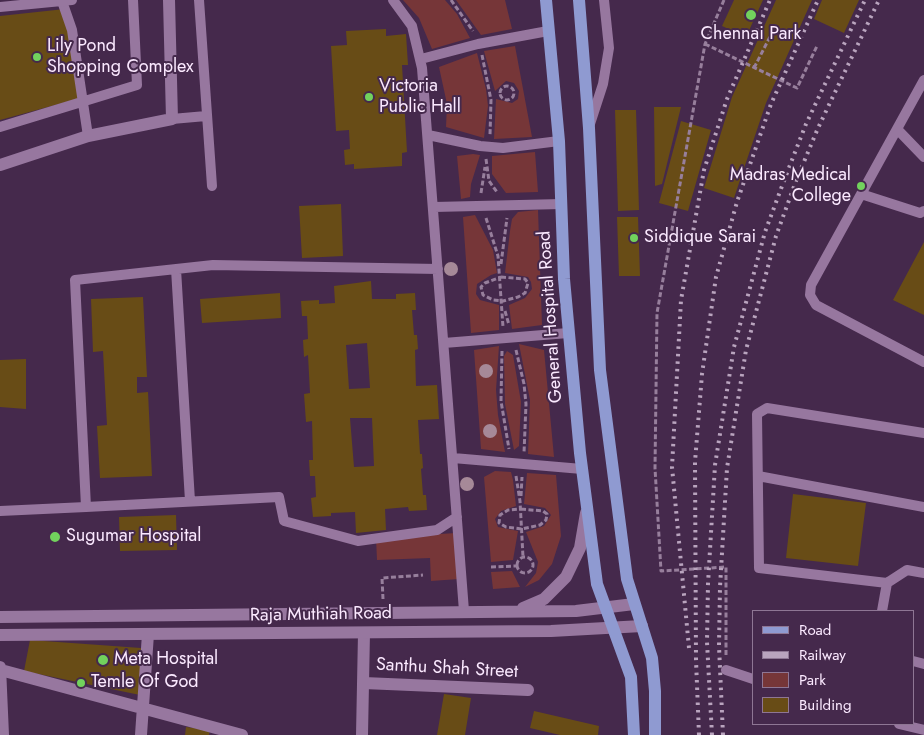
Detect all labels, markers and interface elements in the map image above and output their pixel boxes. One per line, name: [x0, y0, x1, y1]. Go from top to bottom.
marker: Chennai Park: [744, 8, 758, 22]
place label: Chennai Park: [701, 24, 801, 46]
place label: Lily Pond Shopping Complex: [47, 36, 194, 78]
marker: Lily Pond Shopping Complex: [31, 51, 43, 63]
place label: Victoria Public Hall: [379, 76, 461, 118]
marker: Victoria Public Hall: [363, 91, 375, 103]
place label: Madras Medical College: [730, 165, 851, 208]
marker: Madras Medical College: [855, 180, 867, 192]
place label: Siddique Sarai: [644, 227, 756, 249]
street label: General Hospital Road: [534, 230, 568, 404]
marker: Siddique Sarai: [628, 232, 640, 244]
place label: Sugumar Hospital: [66, 526, 201, 548]
marker: Sugumar Hospital: [48, 530, 62, 544]
street label: Raja Muthiah Road: [250, 603, 392, 627]
legend: [752, 610, 914, 725]
text: Road: [799, 619, 831, 641]
text: Railway: [799, 644, 846, 666]
place label: Meta Hospital: [114, 649, 218, 671]
marker: Meta Hospital: [96, 653, 110, 667]
street label: Santhu Shah Street: [375, 654, 519, 684]
text: Park: [799, 669, 826, 691]
place label: Temle Of God: [91, 672, 198, 694]
marker: Temle Of God: [75, 677, 87, 689]
text: Building: [799, 694, 851, 716]

